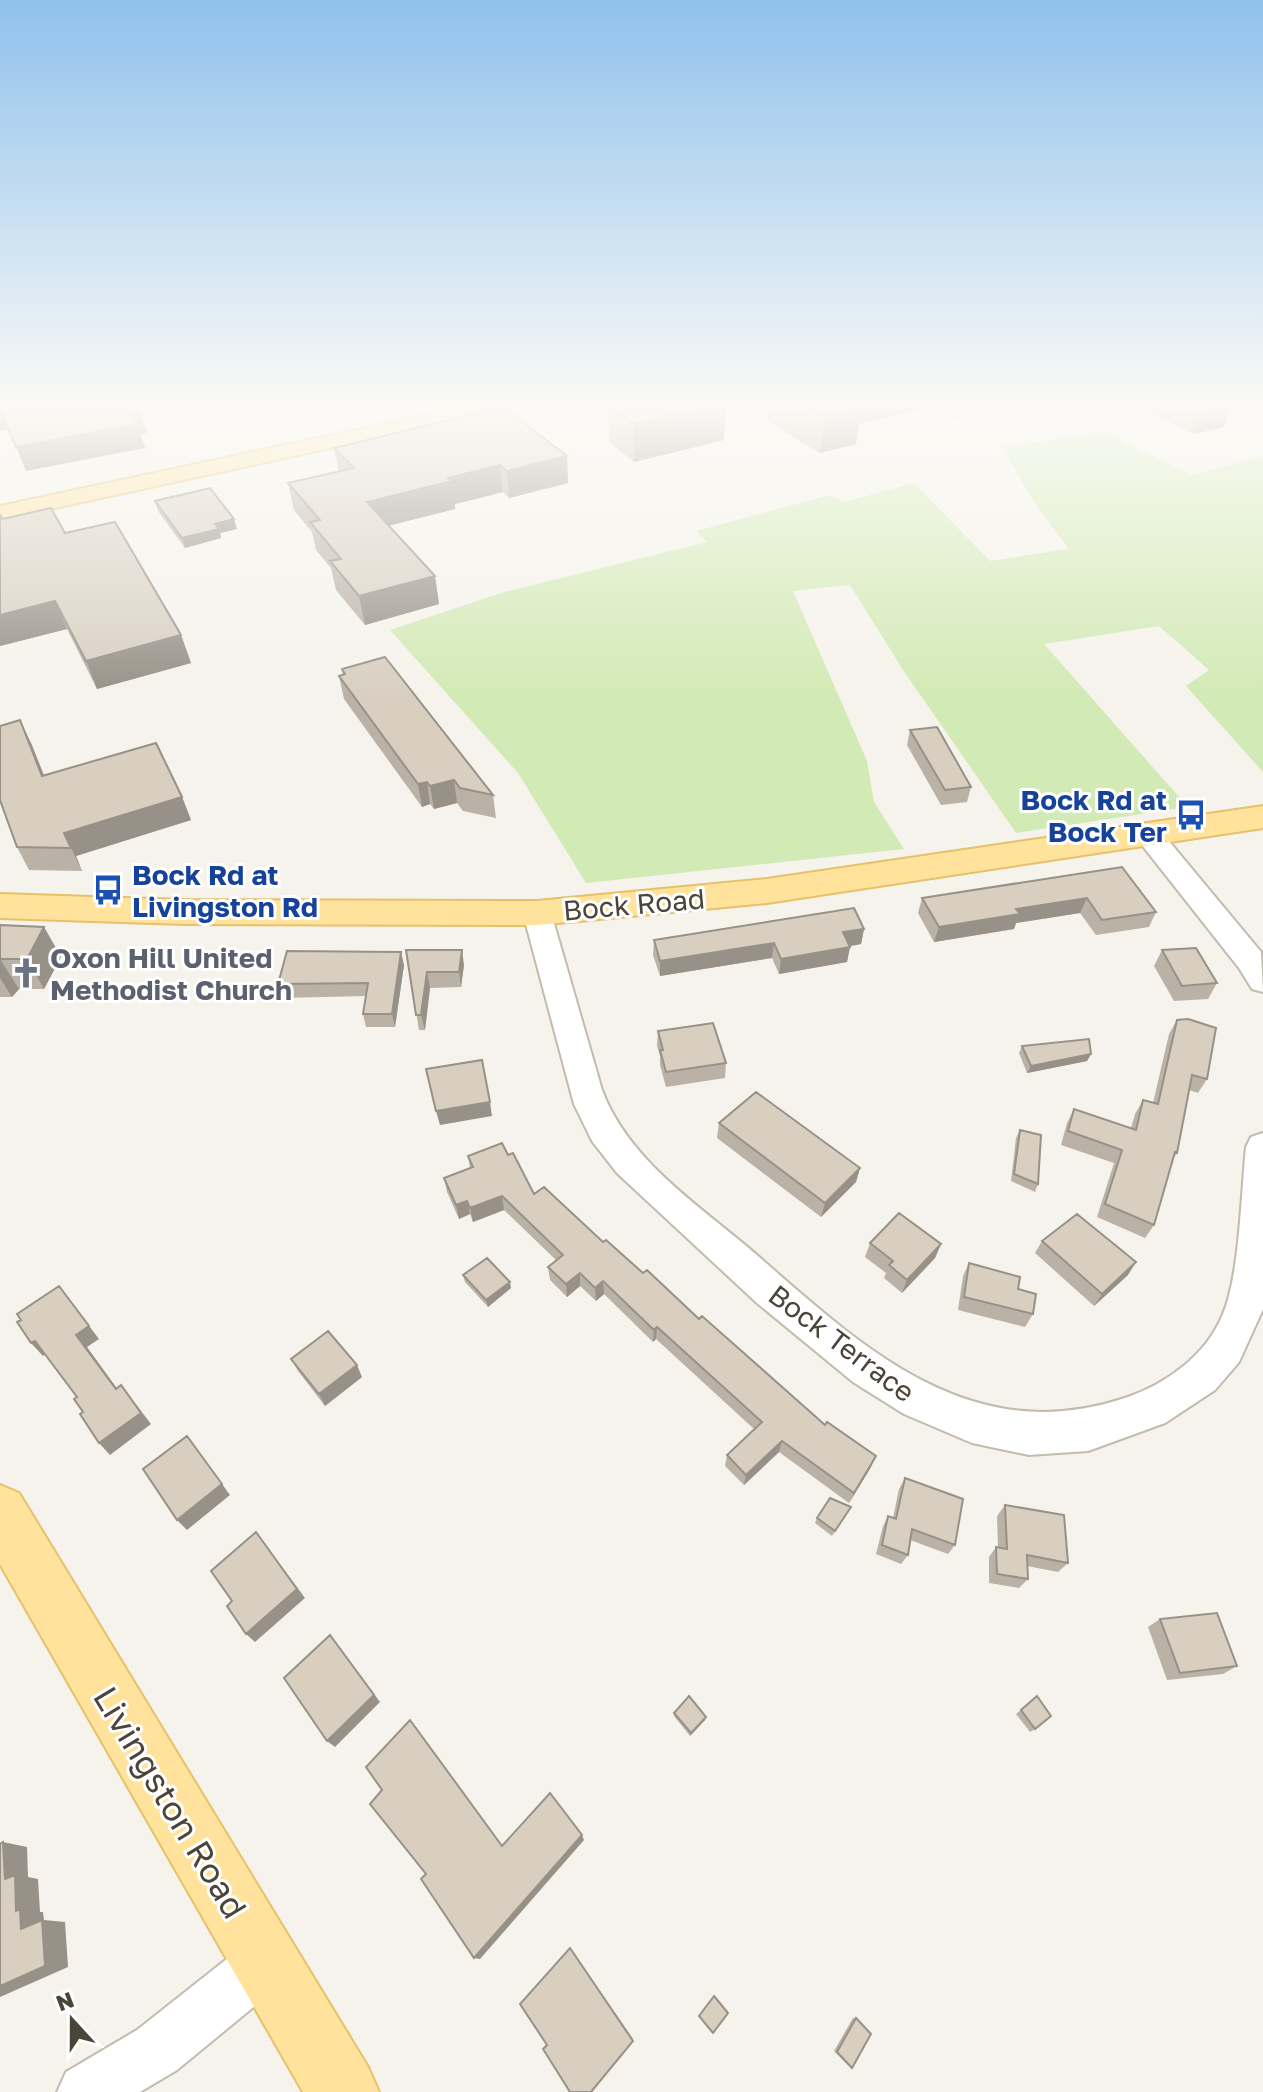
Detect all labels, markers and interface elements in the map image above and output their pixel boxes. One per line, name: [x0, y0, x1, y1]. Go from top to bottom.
place label: Bock Rd at Bock Ter: [1020, 783, 1167, 848]
bus stop icon: Bock Rd at Bock Ter: [1174, 798, 1208, 832]
place label: Bock Rd at Livingston Rd: [132, 858, 318, 923]
bus stop icon: Bock Rd at Livingston Rd: [91, 873, 125, 907]
street label: Bock Road: [562, 881, 706, 927]
place label: Oxon Hill United Methodist Church: [50, 941, 292, 1006]
church icon: Oxon Hill United Methodist Church: [9, 956, 43, 990]
street label: Bock Terrace: [763, 1278, 921, 1408]
street label: Livingston Road: [86, 1679, 256, 1925]
north arrow: [32, 1980, 112, 2060]
text: N: [52, 1985, 77, 2016]

